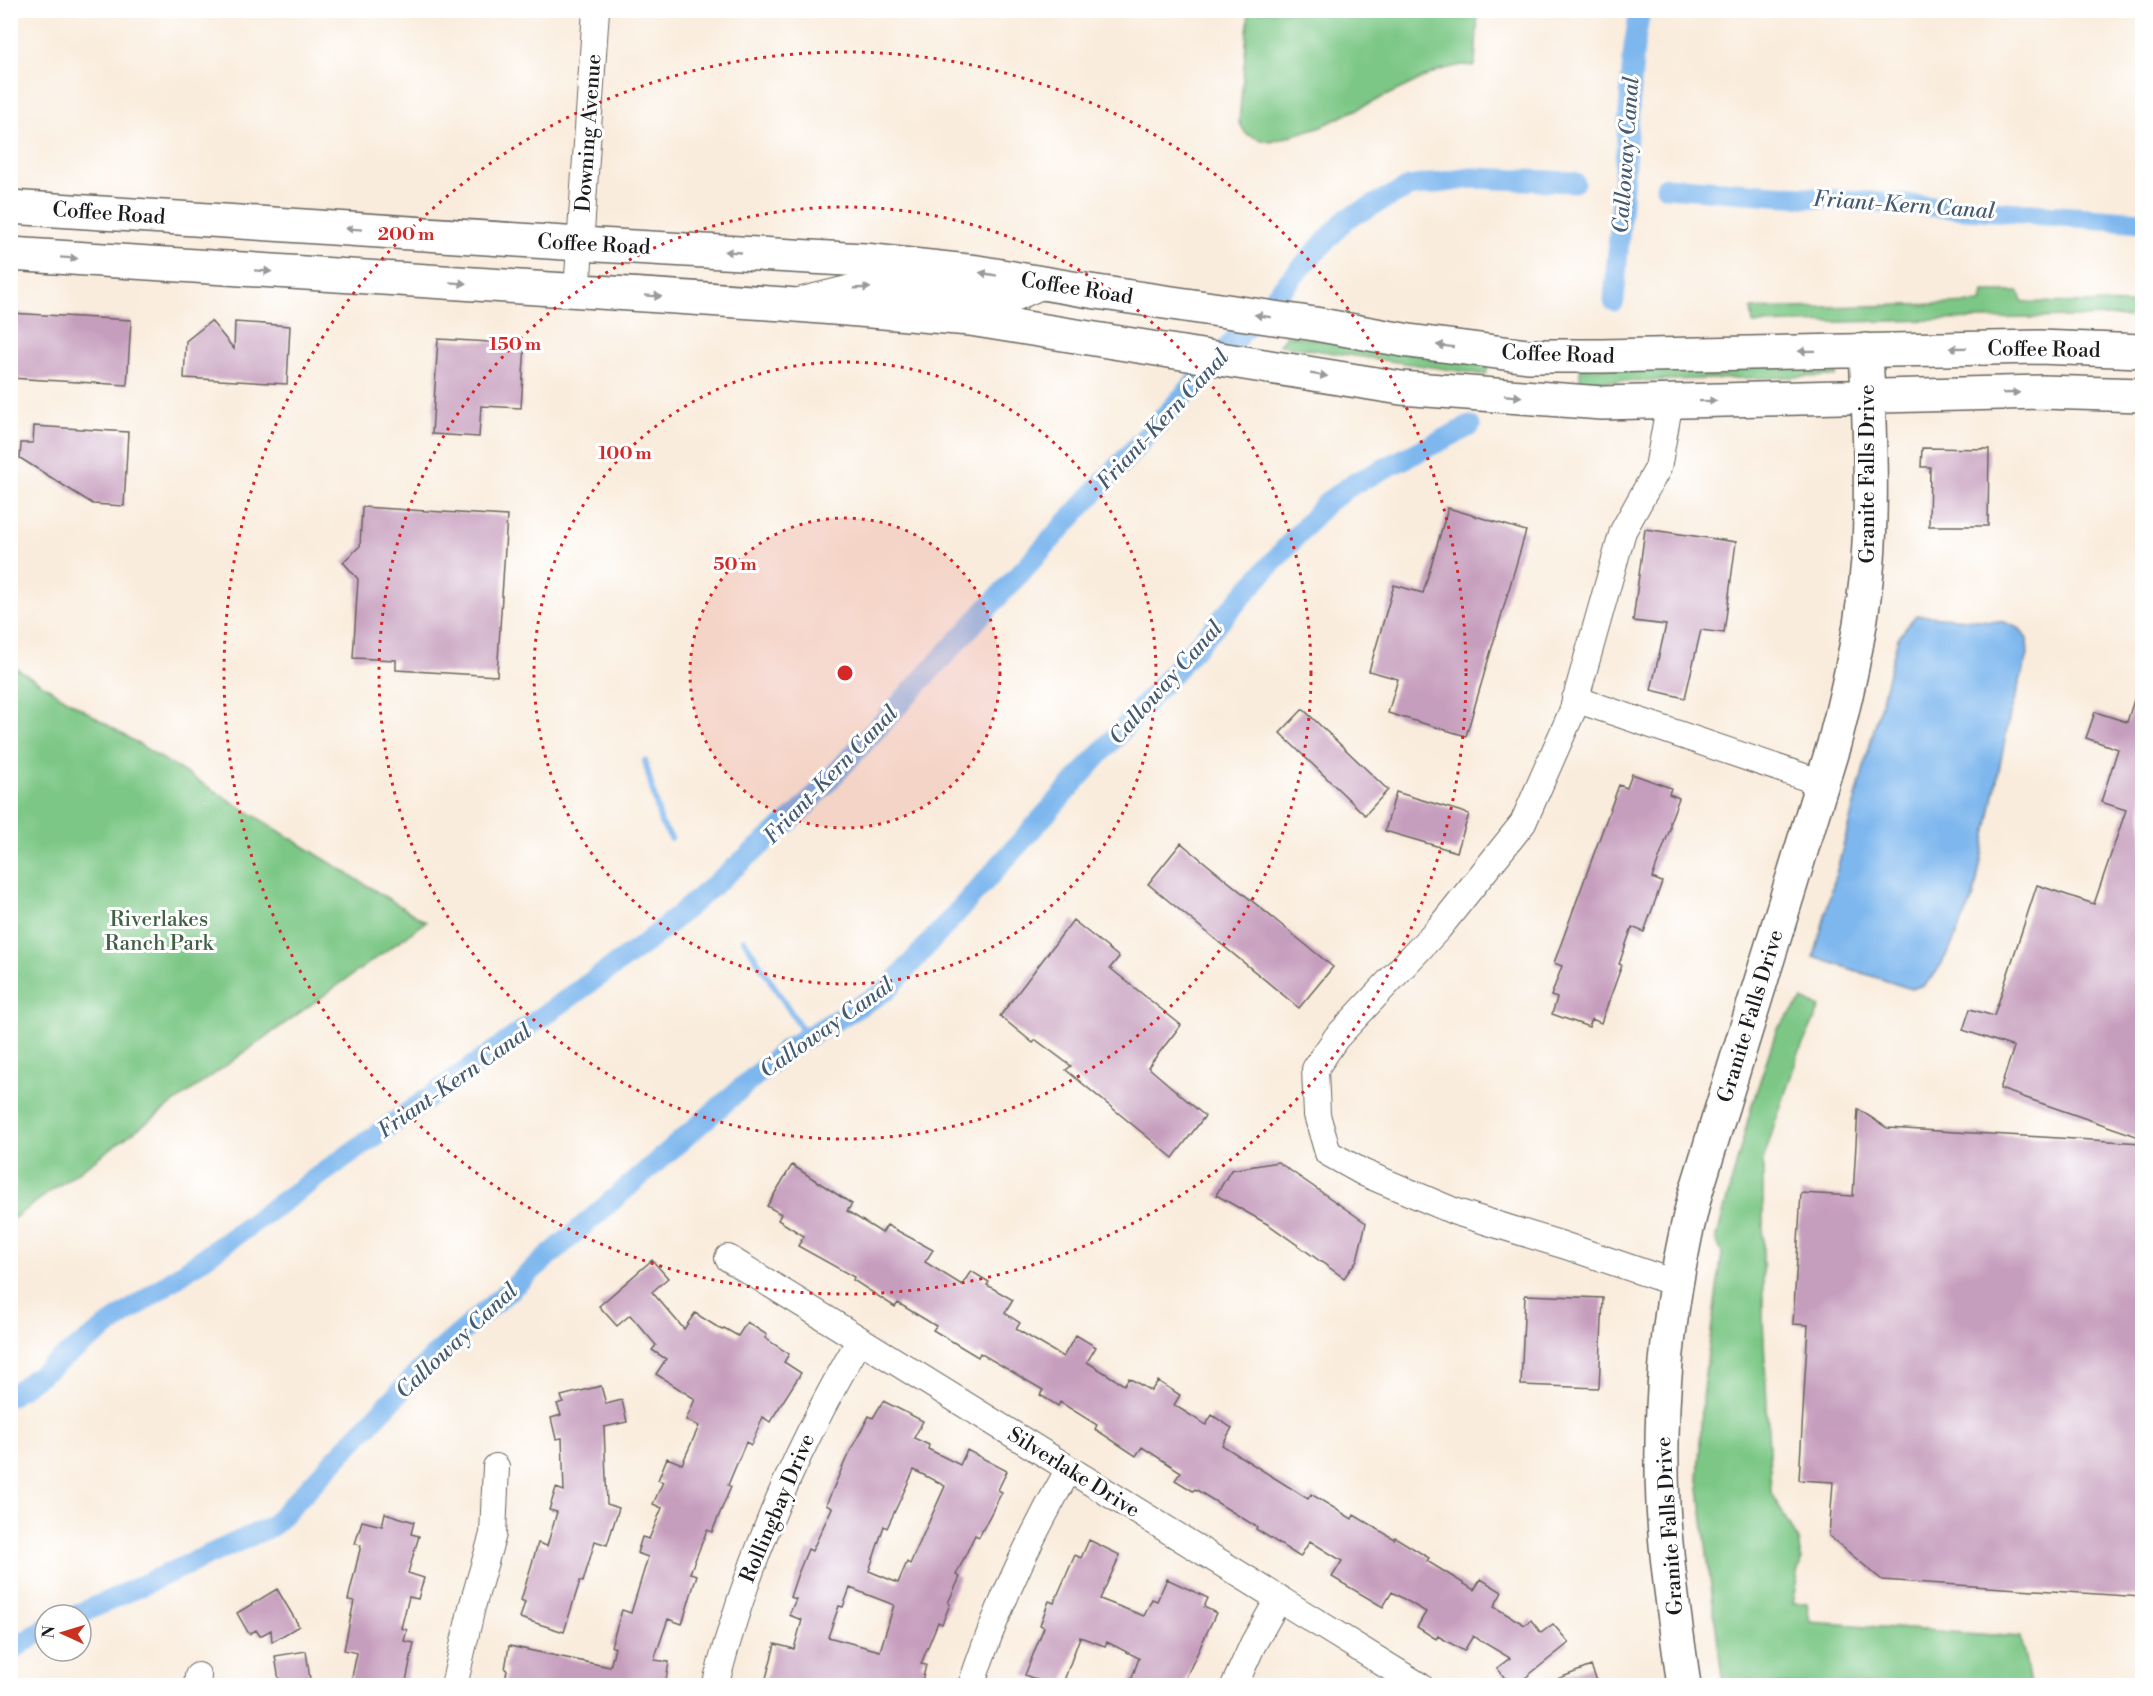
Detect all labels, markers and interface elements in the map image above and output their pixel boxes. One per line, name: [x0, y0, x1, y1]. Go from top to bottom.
street label: Downing Avenue: [570, 53, 607, 213]
water label: Calloway Canal: [1608, 76, 1645, 234]
water label: Friant-Kern Canal: [1812, 186, 1996, 225]
street label: Coffee Road: [52, 197, 166, 231]
text: 200 m: [378, 223, 435, 246]
one-way arrow: [344, 224, 363, 234]
street label: Coffee Road: [537, 229, 651, 261]
one-way arrow: [724, 248, 743, 257]
one-way arrow: [59, 253, 78, 262]
one-way arrow: [254, 266, 273, 275]
street label: Coffee Road: [1019, 267, 1135, 311]
one-way arrow: [978, 269, 997, 278]
one-way arrow: [449, 279, 468, 288]
one-way arrow: [852, 283, 871, 292]
one-way arrow: [643, 291, 662, 300]
one-way arrow: [1254, 312, 1273, 321]
text: 150 m: [489, 333, 542, 356]
street label: Coffee Road: [1987, 336, 2101, 364]
street label: Coffee Road: [1501, 340, 1615, 370]
one-way arrow: [1435, 341, 1454, 350]
water label: Friant-Kern Canal: [1091, 344, 1235, 496]
one-way arrow: [1949, 344, 1968, 353]
one-way arrow: [1798, 346, 1817, 356]
one-way arrow: [1310, 370, 1329, 379]
street label: Granite Falls Drive: [1855, 384, 1881, 564]
one-way arrow: [2001, 389, 2020, 398]
one-way arrow: [1504, 391, 1523, 401]
one-way arrow: [1698, 396, 1717, 405]
text: 100 m: [598, 442, 652, 465]
text: 50 m: [713, 553, 757, 576]
water label: Calloway Canal: [1104, 616, 1229, 750]
centre of rings: [835, 663, 855, 683]
water label: Friant-Kern Canal: [758, 700, 904, 850]
park label: Riverlakes Ranch Park: [104, 907, 215, 957]
street label: Granite Falls Drive: [1712, 927, 1790, 1106]
water label: Calloway Canal: [755, 972, 899, 1084]
water label: Friant-Kern Canal: [373, 1018, 537, 1145]
water label: Calloway Canal: [390, 1278, 524, 1405]
street label: Silverlake Drive: [1003, 1422, 1144, 1524]
street label: Rollingbay Drive: [735, 1430, 821, 1587]
street label: Granite Falls Drive: [1651, 1436, 1689, 1616]
north arrow: [33, 1603, 93, 1663]
text: N: [39, 1625, 59, 1639]

